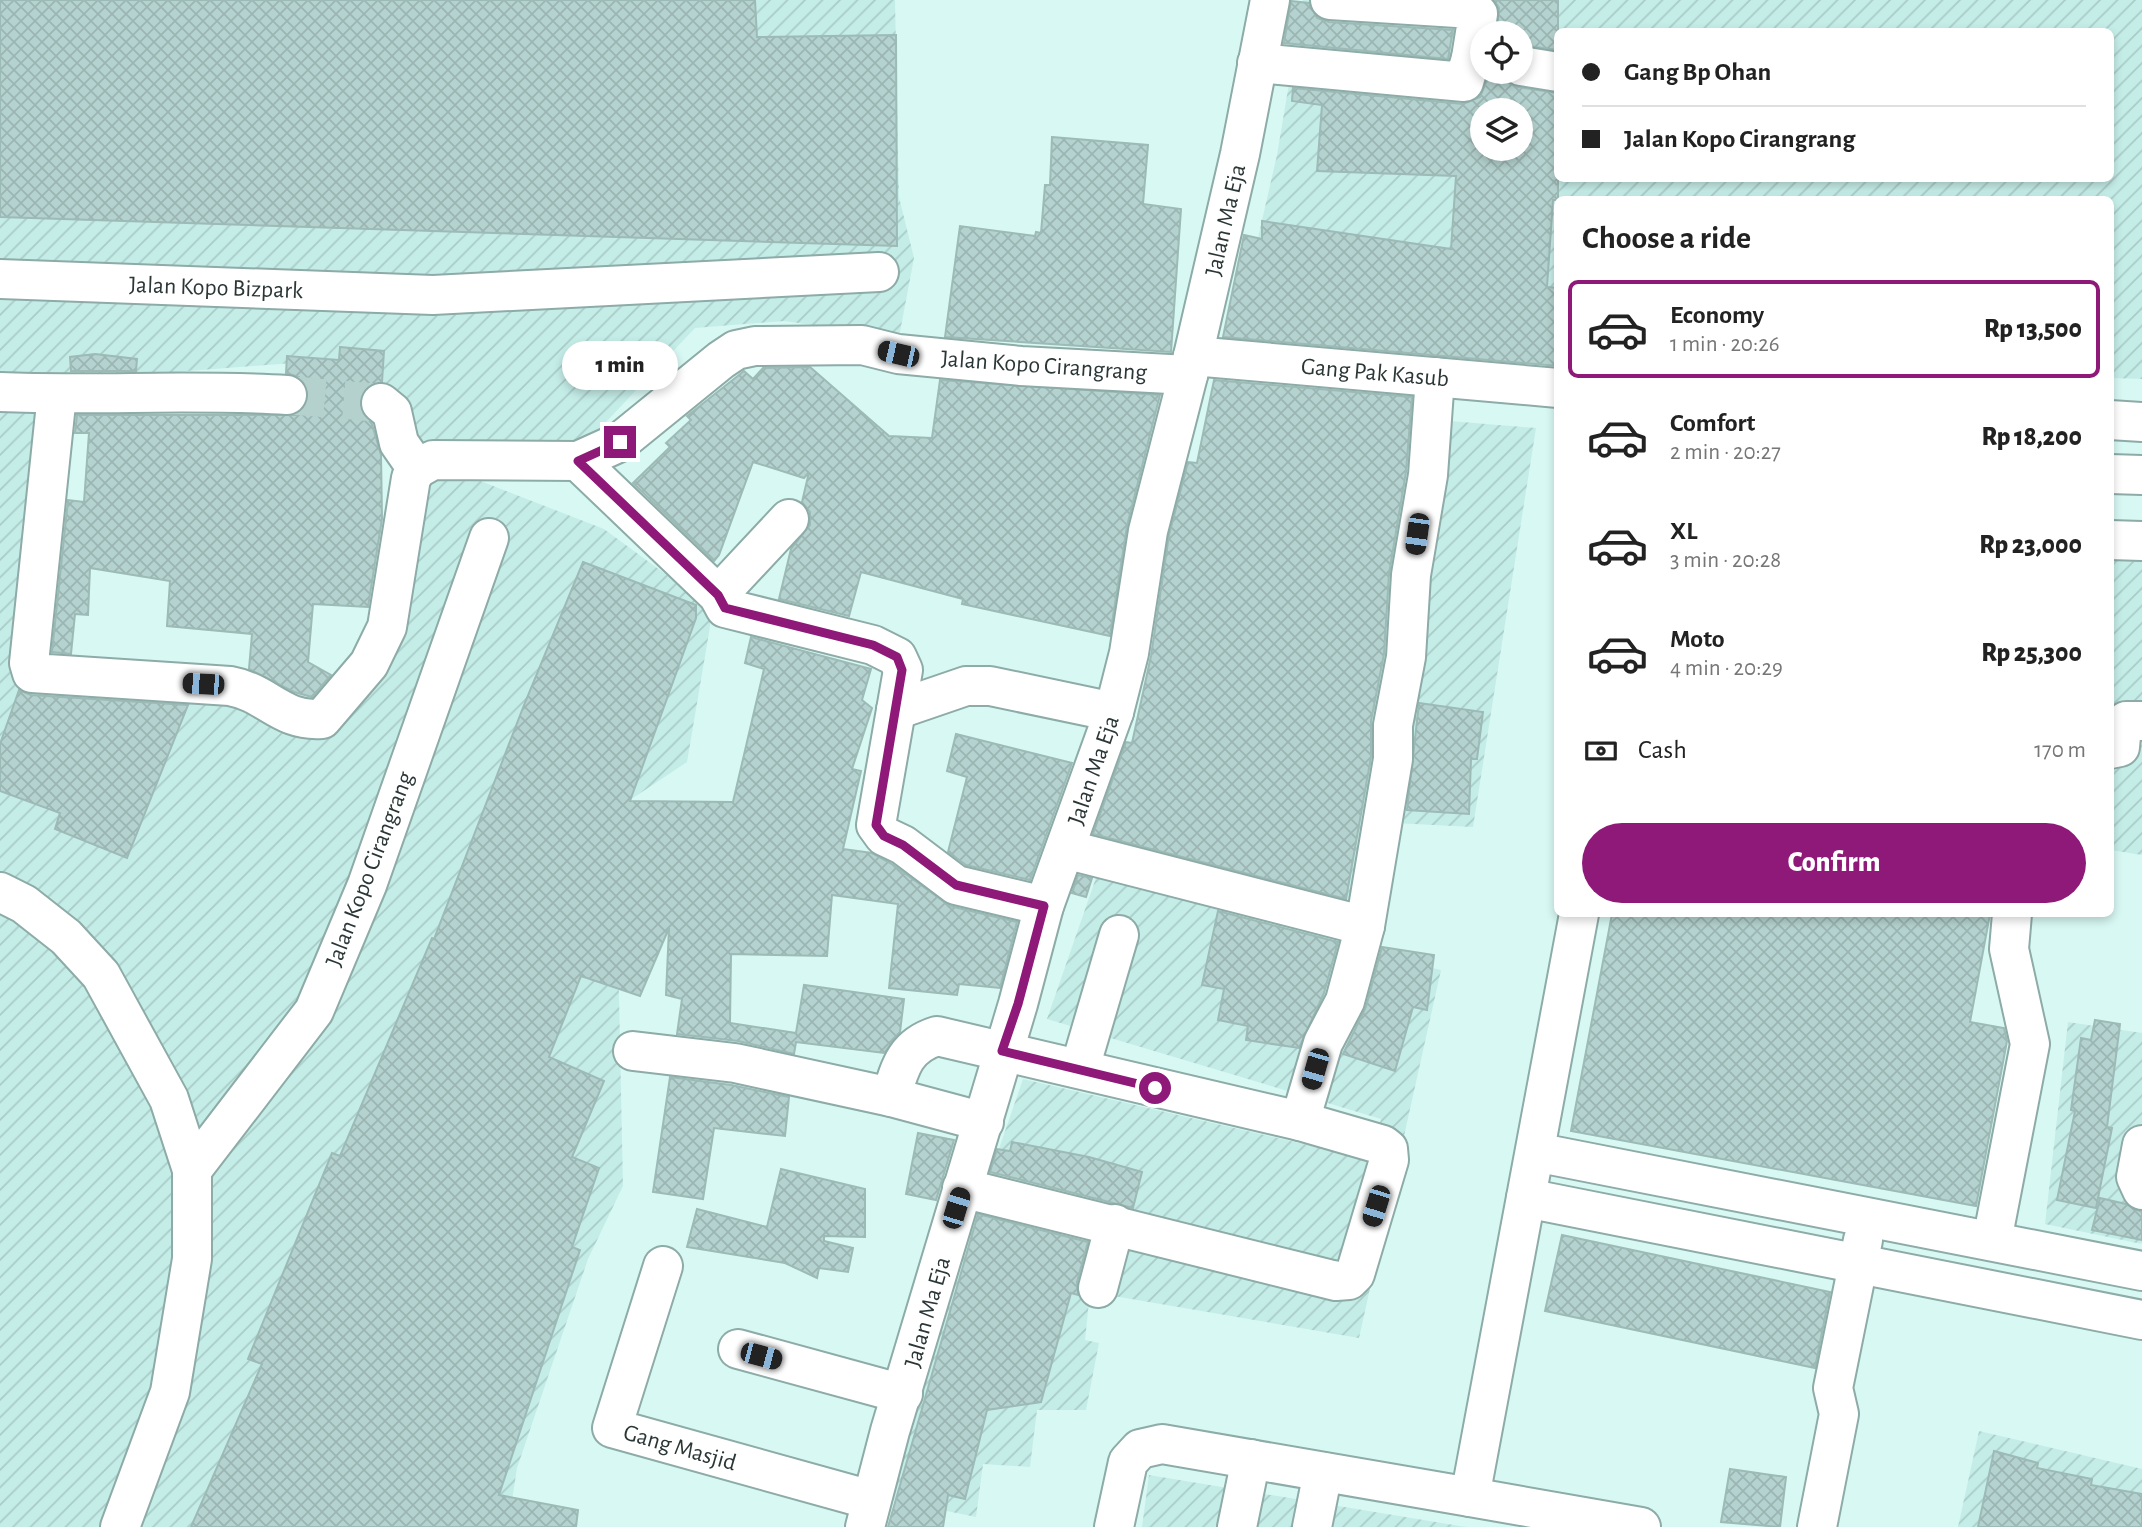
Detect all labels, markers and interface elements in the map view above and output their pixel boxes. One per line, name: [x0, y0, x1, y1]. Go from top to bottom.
map controls: [1470, 21, 1533, 161]
button: locate: [1470, 21, 1533, 84]
text: Gang Bp Ohan: [1624, 59, 1771, 85]
button: layers: [1470, 98, 1533, 161]
text: Jalan Kopo Cirangrang: [1624, 126, 1855, 152]
street label: Jalan Ma Eja: [1201, 162, 1250, 278]
text: Choose a ride: [1582, 222, 1751, 254]
street label: Jalan Kopo Bizpark: [129, 273, 303, 303]
icon: car: [1586, 298, 1649, 361]
text: Economy: [1670, 302, 1764, 328]
text: Rp 13,500: [1984, 316, 2082, 342]
text: 1 min · 20:26: [1670, 333, 1780, 356]
car: [876, 339, 921, 369]
callout: 1 min: [562, 340, 678, 390]
street label: Jalan Kopo Cirangrang: [940, 347, 1148, 385]
text: 1 min: [596, 354, 644, 377]
street label: Gang Pak Kasub: [1300, 355, 1450, 391]
icon: car: [1586, 406, 1649, 469]
text: Comfort: [1670, 410, 1755, 436]
text: Rp 18,200: [1981, 424, 2082, 450]
route end: [604, 426, 636, 458]
text: 2 min · 20:27: [1670, 441, 1781, 464]
car: [1404, 512, 1431, 556]
icon: car: [1586, 514, 1649, 577]
text: XL: [1670, 518, 1697, 544]
text: Rp 23,000: [1979, 532, 2082, 558]
text: 3 min · 20:28: [1670, 549, 1781, 572]
icon: car: [1586, 622, 1649, 685]
text: Moto: [1670, 626, 1725, 652]
text: Rp 25,300: [1981, 640, 2082, 666]
text: 4 min · 20:29: [1670, 657, 1783, 680]
car: [182, 672, 225, 696]
street label: Jalan Ma Eja: [1064, 713, 1124, 828]
icon: cash: [1582, 732, 1620, 770]
text: Cash: [1638, 737, 1687, 763]
text: 170 m: [2034, 739, 2086, 762]
street label: Jalan Kopo Cirangrang: [322, 768, 418, 970]
button: Confirm: [1582, 823, 2086, 903]
car: [1300, 1046, 1331, 1092]
route start: [1139, 1072, 1171, 1104]
car: [1360, 1183, 1393, 1229]
car: [940, 1185, 973, 1231]
street label: Jalan Ma Eja: [901, 1254, 955, 1370]
car: [738, 1340, 785, 1372]
street label: Gang Masjid: [621, 1420, 739, 1476]

